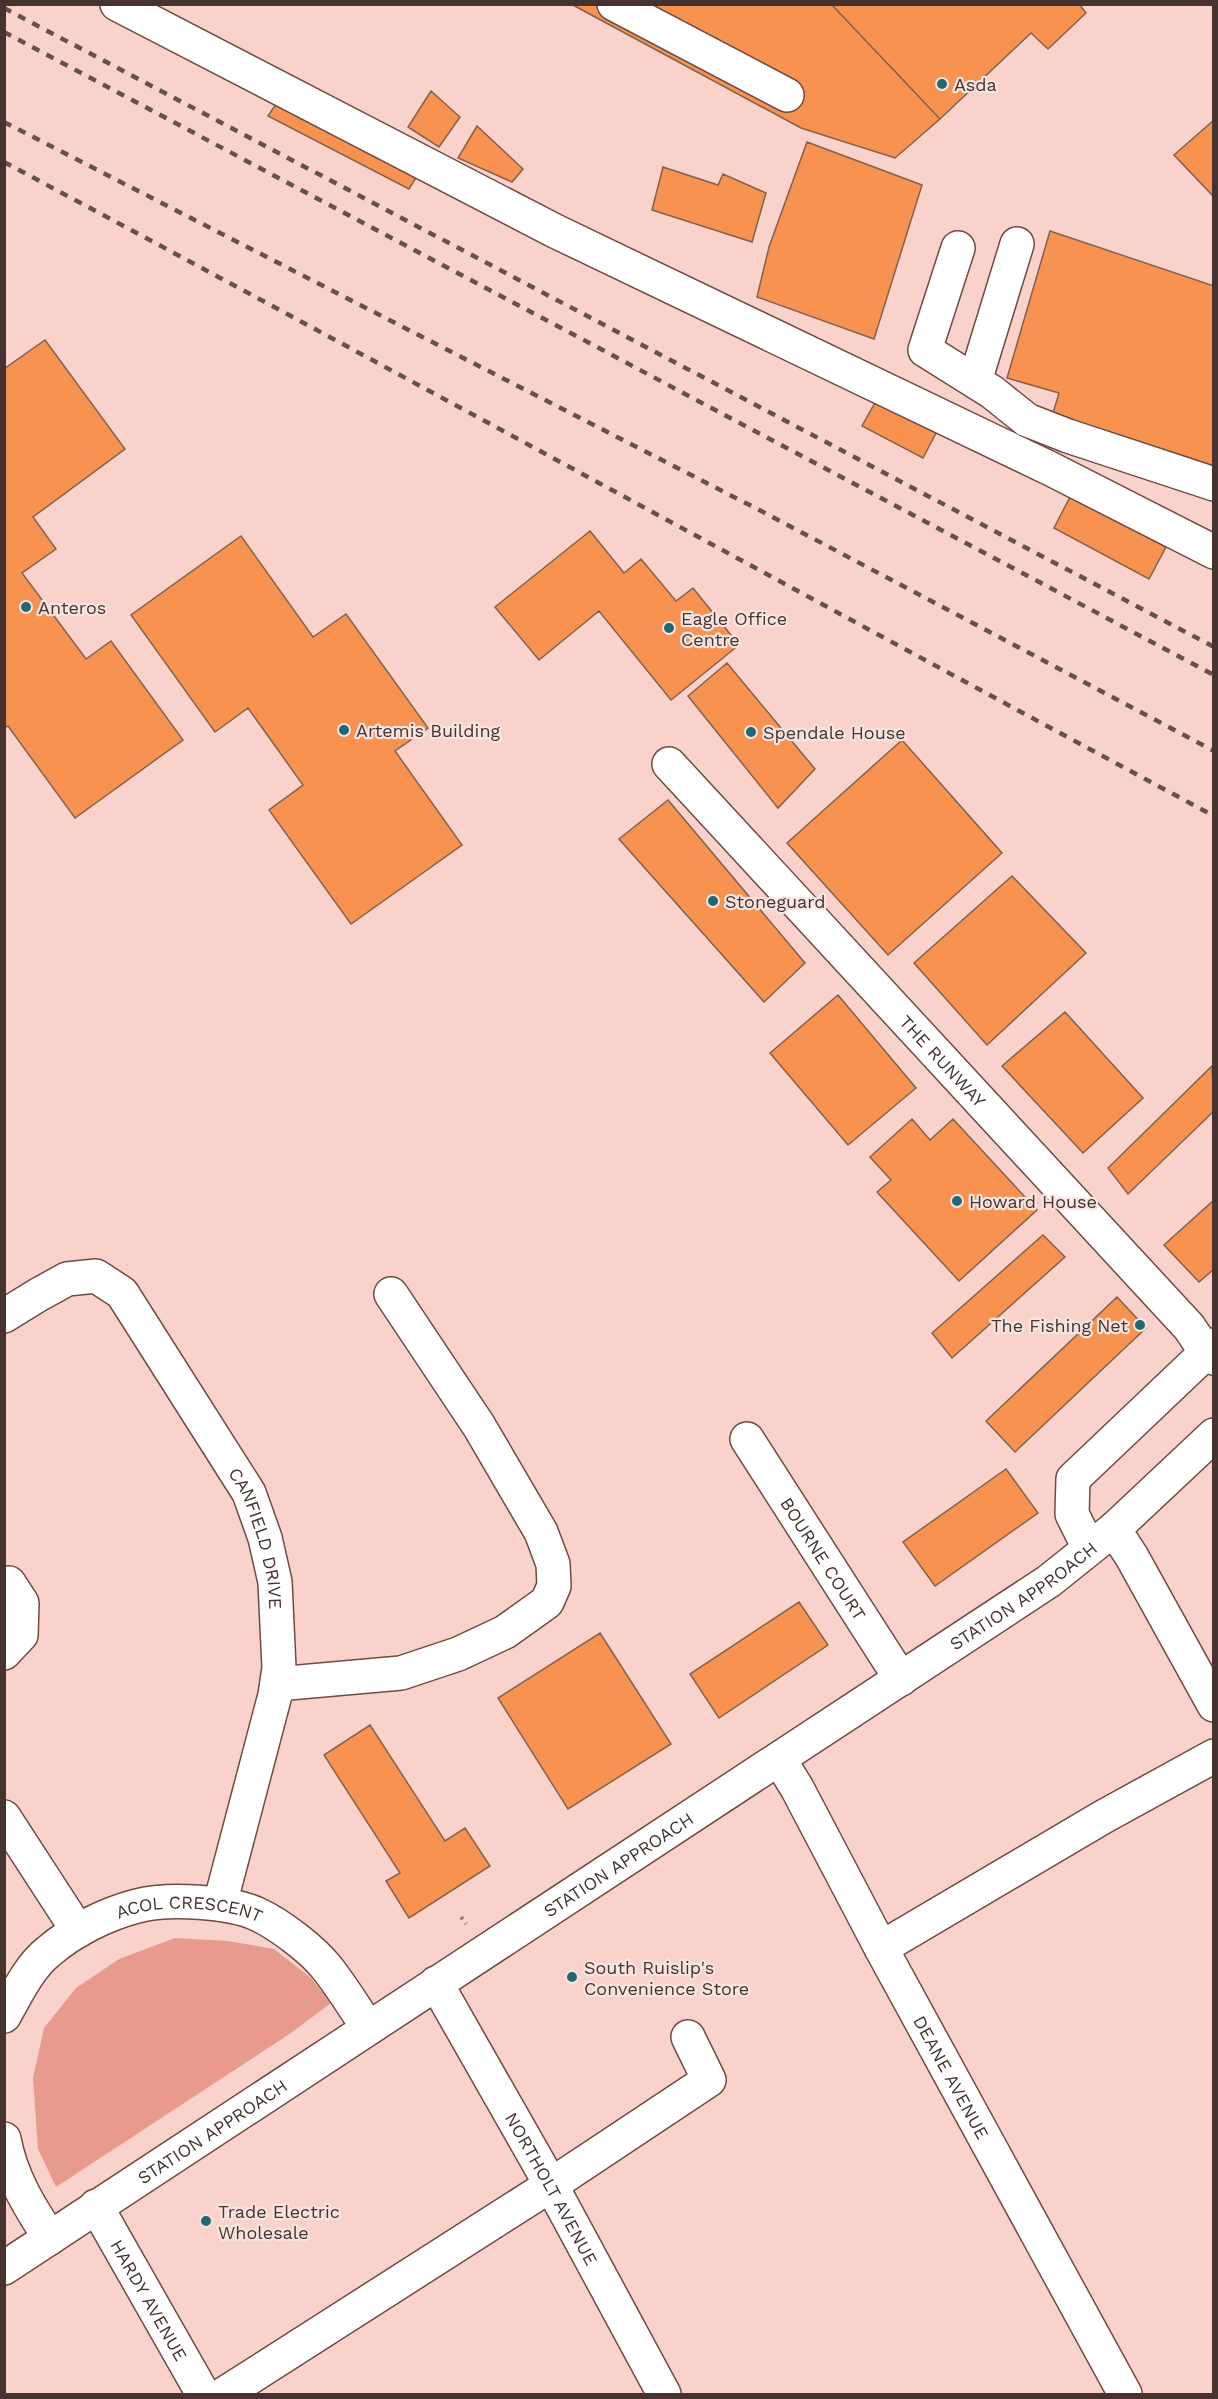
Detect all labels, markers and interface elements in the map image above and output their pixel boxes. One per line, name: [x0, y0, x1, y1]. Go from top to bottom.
place label: Asda: [954, 74, 997, 95]
marker: Asda: [935, 77, 949, 91]
place label: Anteros: [38, 597, 106, 618]
marker: Anteros: [19, 600, 33, 614]
place label: Eagle Office Centre: [681, 608, 787, 650]
marker: Eagle Office Centre: [662, 621, 676, 635]
place label: Artemis Building: [356, 720, 501, 741]
place label: Spendale House: [763, 722, 906, 743]
marker: Artemis Building: [337, 723, 351, 737]
marker: Spendale House: [744, 725, 758, 739]
place label: Stoneguard: [725, 891, 826, 912]
marker: Stoneguard: [706, 894, 720, 908]
street label: THE RUNWAY: [896, 1011, 991, 1111]
place label: Howard House: [969, 1191, 1097, 1212]
marker: Howard House: [950, 1194, 964, 1208]
place label: The Fishing Net: [991, 1315, 1128, 1336]
marker: The Fishing Net: [1133, 1318, 1147, 1332]
street label: CANFIELD DRIVE: [225, 1463, 287, 1610]
street label: BOURNE COURT: [777, 1493, 871, 1624]
street label: STATION APPROACH: [946, 1537, 1101, 1654]
street label: STATION APPROACH: [539, 1807, 697, 1921]
street label: ACOL CRESCENT: [113, 1891, 267, 1926]
place label: South Ruislip's Convenience Store: [584, 1957, 749, 1999]
marker: South Ruislip's Convenience Store: [565, 1970, 579, 1984]
street label: DEANE AVENUE: [909, 2012, 994, 2143]
street label: STATION APPROACH: [133, 2074, 291, 2188]
street label: NORTHOLT AVENUE: [501, 2108, 603, 2269]
place label: Trade Electric Wholesale: [218, 2201, 340, 2243]
marker: Trade Electric Wholesale: [199, 2214, 213, 2228]
street label: HARDY AVENUE: [107, 2236, 192, 2364]

